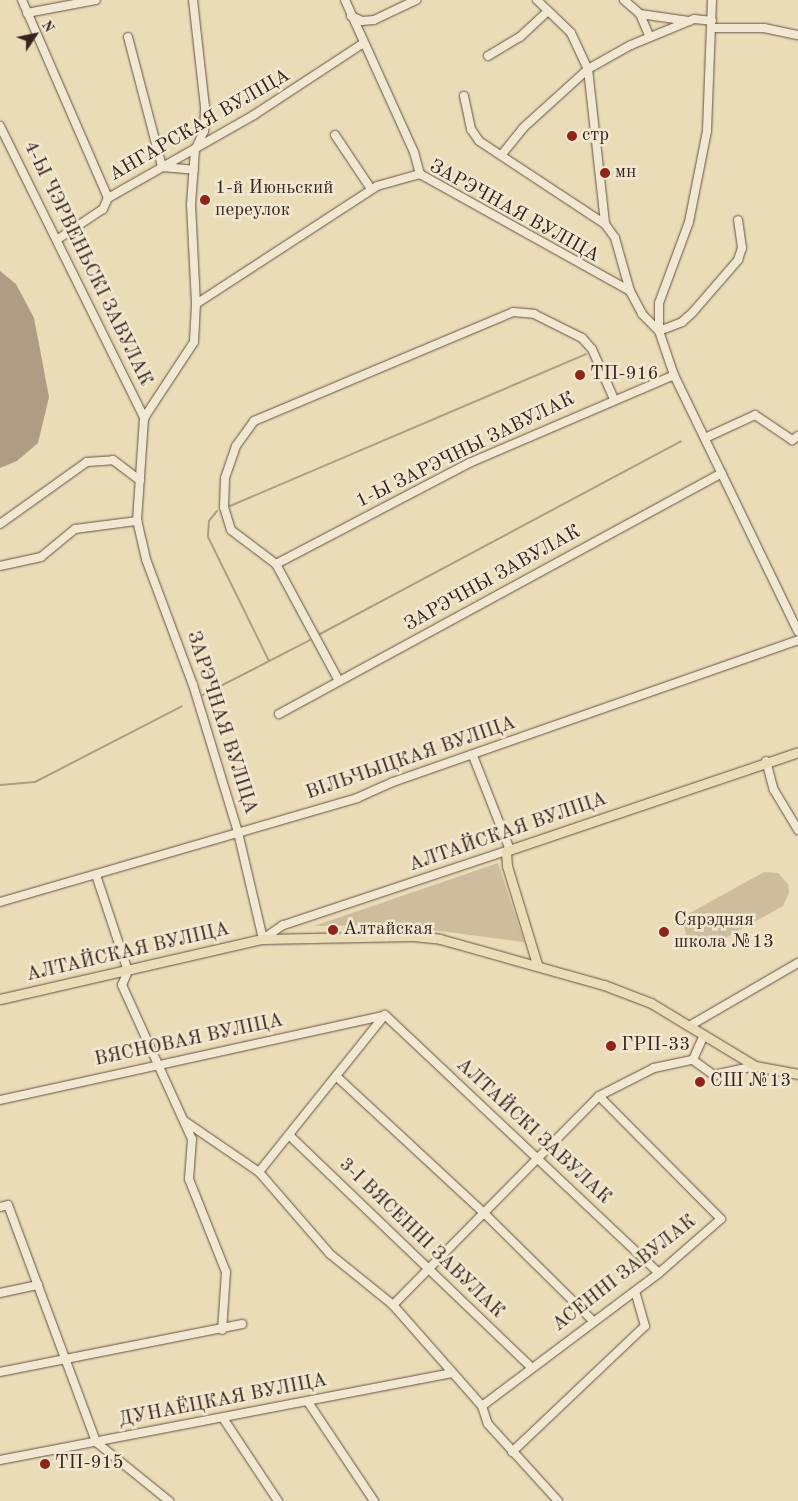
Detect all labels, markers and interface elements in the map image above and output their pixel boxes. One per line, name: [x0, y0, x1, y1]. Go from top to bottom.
north arrow: [10, 10, 60, 60]
text: N: [39, 18, 56, 35]
street label: АНГАРСКАЯ ВУЛІЦА: [105, 65, 295, 187]
place label: стр: [582, 125, 609, 147]
marker: стр: [566, 130, 578, 142]
street label: 4-Ы ЧЭРВЕНЬСКІ ЗАВУЛАК: [18, 138, 156, 390]
street label: ЗАРЭЧНАЯ ВУЛІЦА: [425, 156, 603, 268]
place label: мн: [615, 162, 636, 184]
marker: мн: [599, 167, 611, 179]
place label: 1-й Июньский переулок: [215, 178, 333, 222]
marker: 1-й Июньский переулок: [199, 194, 211, 206]
place label: ТП-916: [590, 364, 659, 386]
marker: ТП-916: [574, 369, 586, 381]
street label: 1-Ы ЗАРЭЧНЫ ЗАВУЛАК: [353, 388, 579, 514]
street label: ЗАРЭЧНЫ ЗАВУЛАК: [401, 521, 585, 637]
street label: ЗАРЭЧНАЯ ВУЛІЦА: [181, 629, 261, 817]
street label: ВІЛЬЧЫЦКАЯ ВУЛІЦА: [303, 712, 519, 806]
street label: АЛТАЙСКАЯ ВУЛІЦА: [406, 788, 610, 878]
place label: Сярэдняя школа №13: [674, 910, 774, 954]
street label: АЛТАЙСКАЯ ВУЛІЦА: [24, 919, 232, 987]
place label: Алтайская: [343, 919, 433, 941]
marker: Алтайская: [327, 924, 339, 936]
marker: Сярэдняя школа №13: [658, 926, 670, 938]
street label: ВЯСНОВАЯ ВУЛІЦА: [93, 1010, 285, 1072]
place label: ГРП-33: [621, 1035, 690, 1057]
marker: ГРП-33: [605, 1040, 617, 1052]
street label: АЛТАЙСКІ ЗАВУЛАК: [451, 1054, 615, 1210]
place label: СШ №13: [710, 1071, 791, 1093]
marker: СШ №13: [694, 1076, 706, 1088]
street label: 3-І ВЯСЕННІ ЗАВУЛАК: [334, 1154, 508, 1324]
street label: АСЕННІ ЗАВУЛАК: [548, 1211, 702, 1337]
street label: ДУНАЁЦКАЯ ВУЛІЦА: [117, 1370, 329, 1432]
place label: ТП-915: [55, 1453, 124, 1475]
marker: ТП-915: [39, 1458, 51, 1470]

